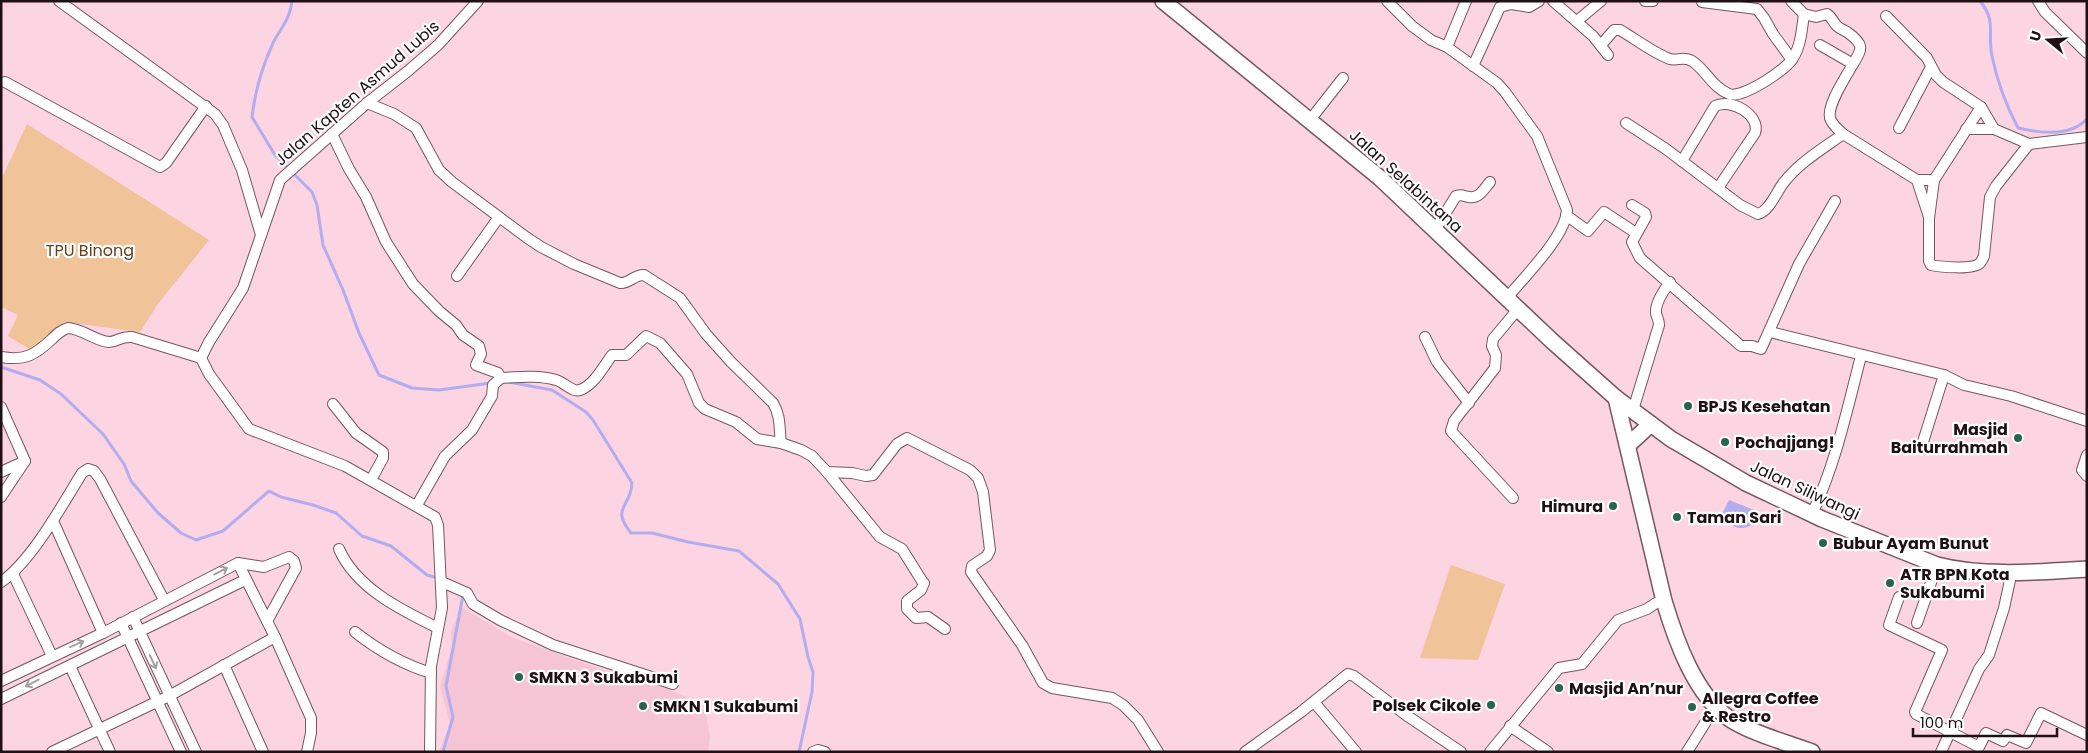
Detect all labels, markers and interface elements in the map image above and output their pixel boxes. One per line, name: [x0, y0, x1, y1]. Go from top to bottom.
street label: Jalan Kapten Asmud Lubis: [270, 15, 444, 171]
north arrow: [2023, 15, 2073, 65]
text: U: [2025, 28, 2047, 44]
street label: Jalan Selabintana: [1344, 124, 1468, 238]
park label: TPU Binong: [46, 239, 134, 262]
place label: BPJS Kesehatan: [1698, 395, 1831, 418]
marker: BPJS Kesehatan: [1682, 400, 1694, 412]
place label: Masjid Baiturrahmah: [1891, 418, 2008, 459]
place label: Pochajjang!: [1735, 431, 1835, 454]
marker: Masjid Baiturrahmah: [2012, 432, 2024, 444]
marker: Pochajjang!: [1719, 436, 1731, 448]
street label: Jalan Siliwangi: [1746, 454, 1864, 526]
place label: Himura: [1541, 495, 1603, 518]
marker: Himura: [1607, 500, 1619, 512]
place label: Taman Sari: [1687, 506, 1782, 529]
marker: Taman Sari: [1671, 511, 1683, 523]
place label: Bubur Ayam Bunut: [1833, 532, 1989, 555]
marker: Bubur Ayam Bunut: [1817, 537, 1829, 549]
place label: ATR BPN Kota Sukabumi: [1900, 563, 2010, 604]
one-way arrow: [214, 566, 229, 576]
marker: ATR BPN Kota Sukabumi: [1884, 577, 1896, 589]
one-way arrow: [69, 639, 84, 649]
one-way arrow: [149, 654, 158, 669]
place label: SMKN 3 Sukabumi: [529, 666, 678, 689]
marker: SMKN 3 Sukabumi: [513, 671, 525, 683]
place label: Masjid An’nur: [1569, 677, 1683, 700]
one-way arrow: [25, 679, 40, 688]
marker: Masjid An’nur: [1553, 682, 1565, 694]
place label: Allegra Coffee & Restro: [1702, 687, 1819, 728]
place label: Polsek Cikole: [1372, 694, 1481, 717]
place label: SMKN 1 Sukabumi: [653, 695, 798, 718]
marker: Polsek Cikole: [1485, 699, 1497, 711]
marker: SMKN 1 Sukabumi: [637, 700, 649, 712]
marker: Allegra Coffee & Restro: [1686, 701, 1698, 713]
scale bar: [1913, 706, 2057, 738]
text: 100 m: [1920, 712, 1963, 733]

